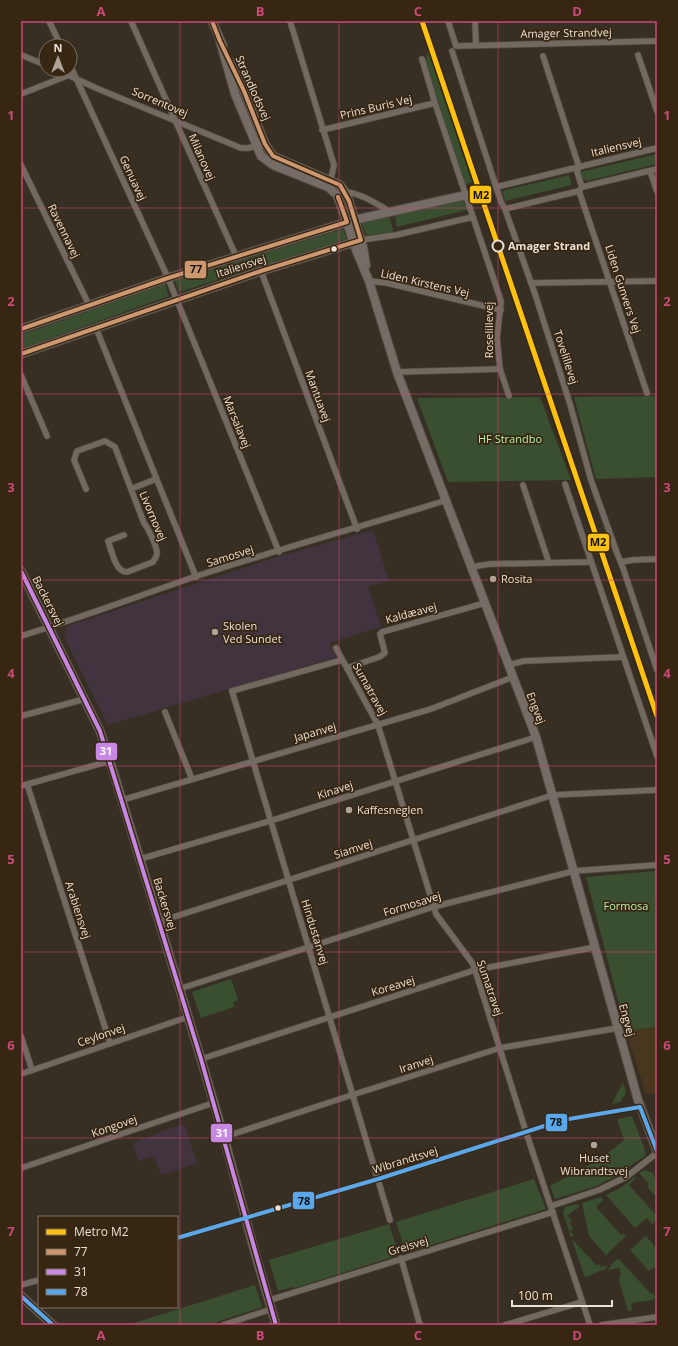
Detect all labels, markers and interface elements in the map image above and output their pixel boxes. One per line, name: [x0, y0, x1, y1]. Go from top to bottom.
text: A: [97, 2, 106, 20]
text: B: [256, 2, 265, 20]
text: C: [414, 2, 422, 20]
text: D: [572, 2, 582, 20]
street label: Amager Strandvej: [520, 24, 612, 41]
north arrow: [38, 38, 78, 78]
text: N: [54, 40, 62, 55]
street label: Strandlodsvej: [232, 53, 275, 123]
street label: Sorrentovej: [130, 83, 191, 120]
street label: Prins Buris Vej: [338, 91, 413, 122]
text: 1: [7, 106, 15, 124]
text: 1: [663, 106, 671, 124]
street label: Milanovej: [186, 131, 219, 182]
street label: Italiensvej: [589, 133, 643, 160]
street label: Genuavej: [116, 153, 150, 203]
line badge: M2: [469, 185, 492, 204]
text: M2: [473, 187, 489, 202]
street label: Ravennavej: [45, 201, 84, 260]
place label: Amager Strand: [508, 238, 590, 253]
marker: Amager Strand: [491, 239, 505, 253]
street label: Liden Gunvers Vej: [602, 243, 645, 335]
unlabelled marker: [329, 244, 339, 254]
street label: Italiensvej: [214, 250, 268, 281]
line badge: 77: [184, 260, 207, 279]
text: 77: [190, 261, 202, 276]
street label: Liden Kirstens Vej: [379, 265, 471, 300]
text: 2: [7, 292, 15, 310]
text: 2: [663, 292, 671, 310]
street label: Roselillevej: [481, 302, 496, 358]
street label: Tovelillevej: [551, 328, 582, 386]
street label: Mantuavej: [302, 368, 335, 424]
street label: Marsalavej: [220, 393, 255, 450]
park label: HF Strandbo: [478, 431, 542, 446]
text: 3: [7, 478, 15, 496]
text: 3: [663, 478, 671, 496]
street label: Livornovej: [136, 489, 171, 543]
line badge: M2: [587, 533, 610, 552]
text: M2: [590, 534, 606, 549]
street label: Samosvej: [204, 541, 255, 570]
place label: Rosita: [501, 571, 532, 586]
street label: Backersvej: [29, 573, 68, 629]
marker: Rosita: [488, 574, 498, 584]
street label: Kaldæavej: [384, 598, 438, 627]
place label: Skolen Ved Sundet: [223, 618, 282, 646]
marker: Skolen Ved Sundet: [210, 627, 220, 637]
street label: Sumatravej: [350, 660, 391, 718]
text: 4: [7, 664, 15, 682]
text: 4: [663, 664, 671, 682]
street label: Engvej: [524, 690, 549, 726]
street label: Japanvej: [291, 718, 338, 745]
line badge: 31: [95, 742, 118, 761]
text: 31: [100, 743, 112, 758]
street label: Kinavej: [315, 777, 355, 802]
place label: Kaffesneglen: [357, 802, 423, 817]
marker: Kaffesneglen: [344, 805, 354, 815]
street label: Siamvej: [332, 835, 374, 862]
text: 5: [7, 850, 15, 868]
text: 5: [663, 850, 671, 868]
street label: Backersvej: [150, 876, 181, 932]
street label: Arabiensvej: [62, 879, 95, 941]
street label: Formosavej: [381, 888, 442, 919]
street label: Hindustanvej: [298, 897, 333, 966]
park label: Formosa: [604, 898, 648, 913]
street label: Sumatravej: [474, 958, 507, 1018]
street label: Koreavej: [369, 972, 416, 999]
street label: Engvej: [616, 1002, 639, 1038]
street label: Ceylonvej: [75, 1019, 127, 1050]
text: 6: [7, 1036, 15, 1054]
text: 6: [663, 1036, 671, 1054]
street label: Iranvej: [397, 1051, 435, 1076]
street label: Kongovej: [89, 1111, 139, 1140]
line badge: 78: [545, 1113, 568, 1132]
text: 78: [550, 1114, 562, 1129]
line badge: 31: [210, 1123, 233, 1143]
text: 31: [216, 1125, 228, 1140]
marker: Huset Wibrandtsvej: [589, 1140, 599, 1150]
street label: Wibrandtsvej: [370, 1143, 439, 1177]
place label: Huset Wibrandtsvej: [560, 1150, 628, 1178]
line badge: 78: [292, 1191, 315, 1210]
text: 78: [298, 1193, 310, 1208]
unlabelled marker: [273, 1203, 283, 1213]
legend: [38, 1216, 178, 1308]
text: 7: [7, 1222, 15, 1240]
text: 7: [663, 1222, 671, 1240]
text: Metro M2: [74, 1223, 129, 1240]
street label: Greisvej: [386, 1232, 430, 1259]
text: 77: [74, 1243, 88, 1260]
text: 31: [74, 1263, 88, 1280]
scale bar: [512, 1282, 612, 1308]
text: 78: [74, 1283, 88, 1300]
text: 100 m: [518, 1287, 553, 1304]
text: A: [97, 1326, 106, 1344]
text: B: [256, 1326, 265, 1344]
text: C: [414, 1326, 422, 1344]
text: D: [572, 1326, 582, 1344]

